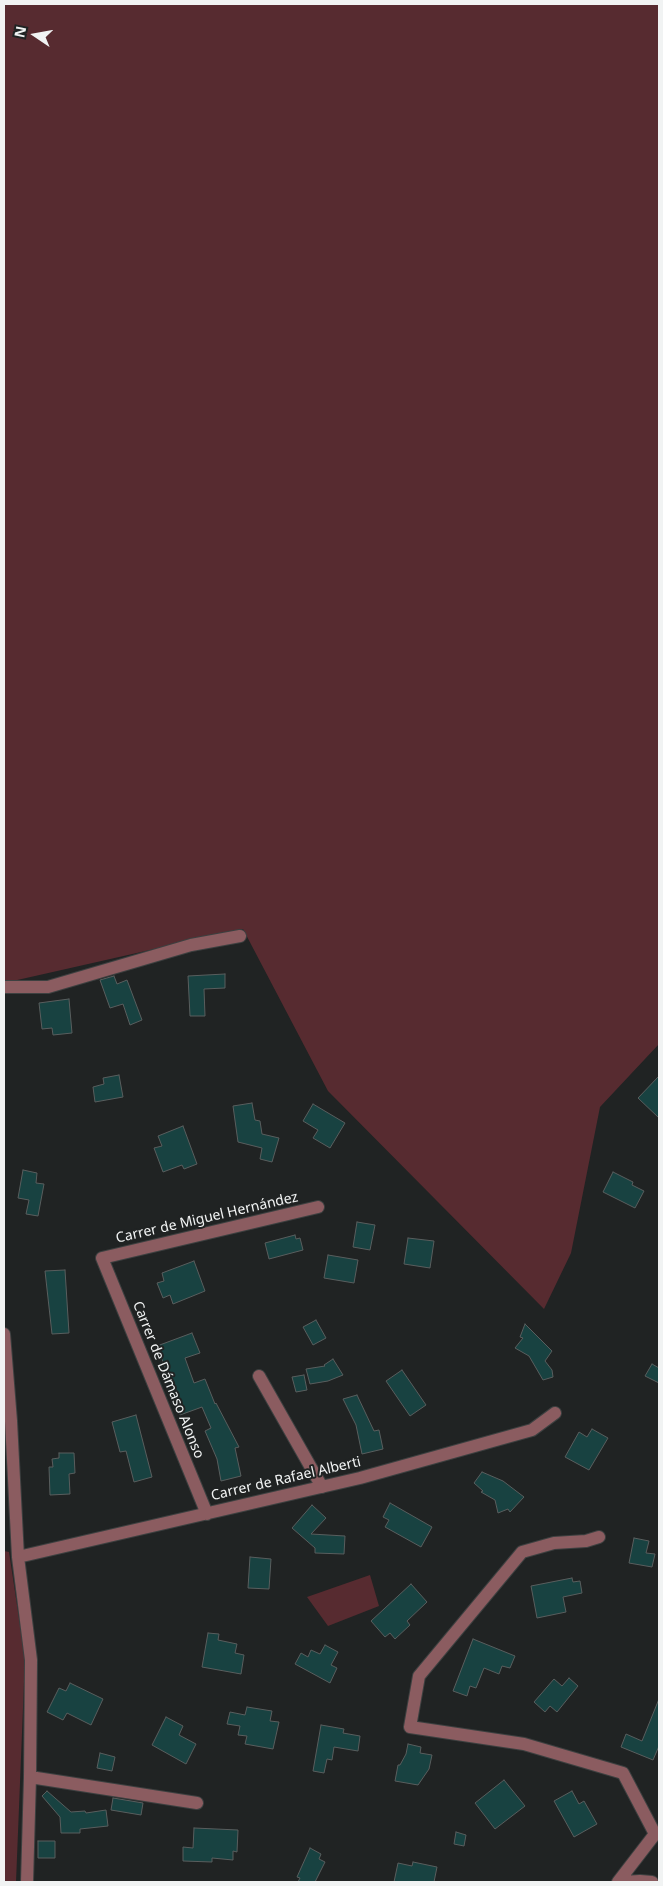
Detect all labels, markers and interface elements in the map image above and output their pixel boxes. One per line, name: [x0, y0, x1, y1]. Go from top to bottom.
north arrow: [10, 10, 60, 60]
text: N: [9, 24, 30, 39]
street label: Carrer de Miguel Hernández: [114, 1189, 300, 1247]
street label: Carrer de Dámaso Alonso: [129, 1299, 207, 1461]
street label: Carrer de Rafael Alberti: [209, 1454, 363, 1504]

